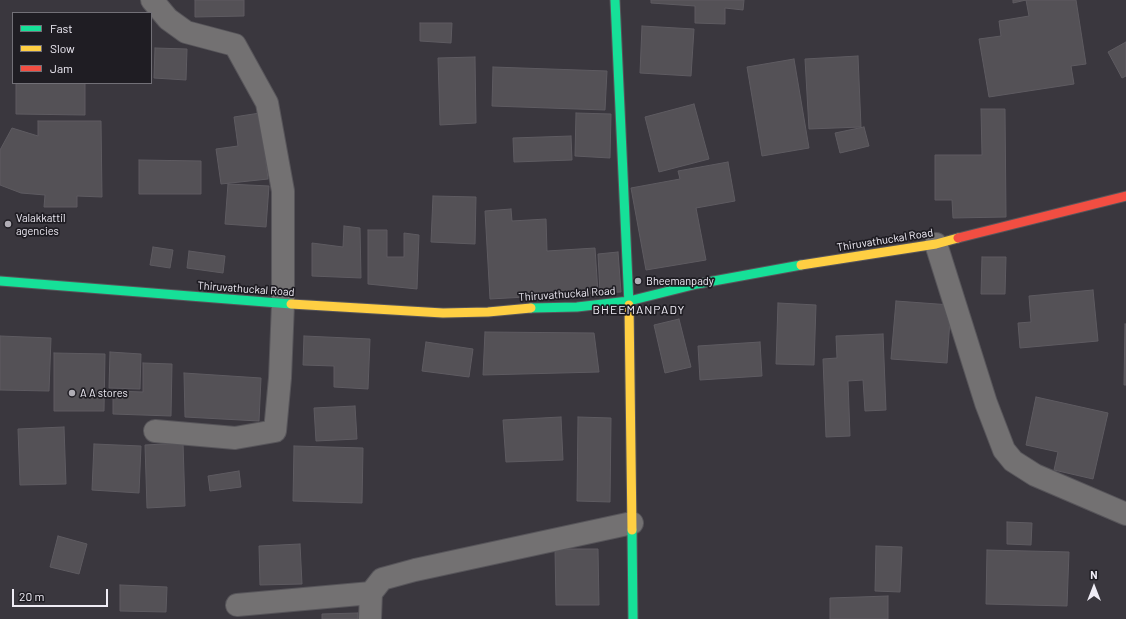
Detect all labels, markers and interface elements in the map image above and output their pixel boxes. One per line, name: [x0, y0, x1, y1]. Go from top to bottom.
legend: [12, 12, 152, 84]
text: Fast: [50, 21, 73, 35]
text: Slow: [50, 41, 75, 55]
text: Jam: [50, 61, 73, 75]
place label: Valakkattil agencies: [16, 211, 66, 237]
marker: Valakkattil agencies: [3, 219, 13, 229]
street label: Thiruvathuckal Road: [836, 226, 934, 254]
place label: Bheemanpady: [646, 274, 714, 288]
marker: Bheemanpady: [633, 276, 643, 286]
street label: Thiruvathuckal Road: [197, 279, 295, 299]
street label: Thiruvathuckal Road: [518, 284, 616, 304]
district label: BHEEMANPADY: [593, 303, 685, 317]
place label: A A stores: [80, 386, 128, 400]
marker: A A stores: [67, 388, 77, 398]
north arrow: [1074, 567, 1114, 607]
text: N: [1090, 568, 1098, 581]
scale bar: [14, 581, 110, 607]
text: 20 m: [19, 589, 45, 603]

